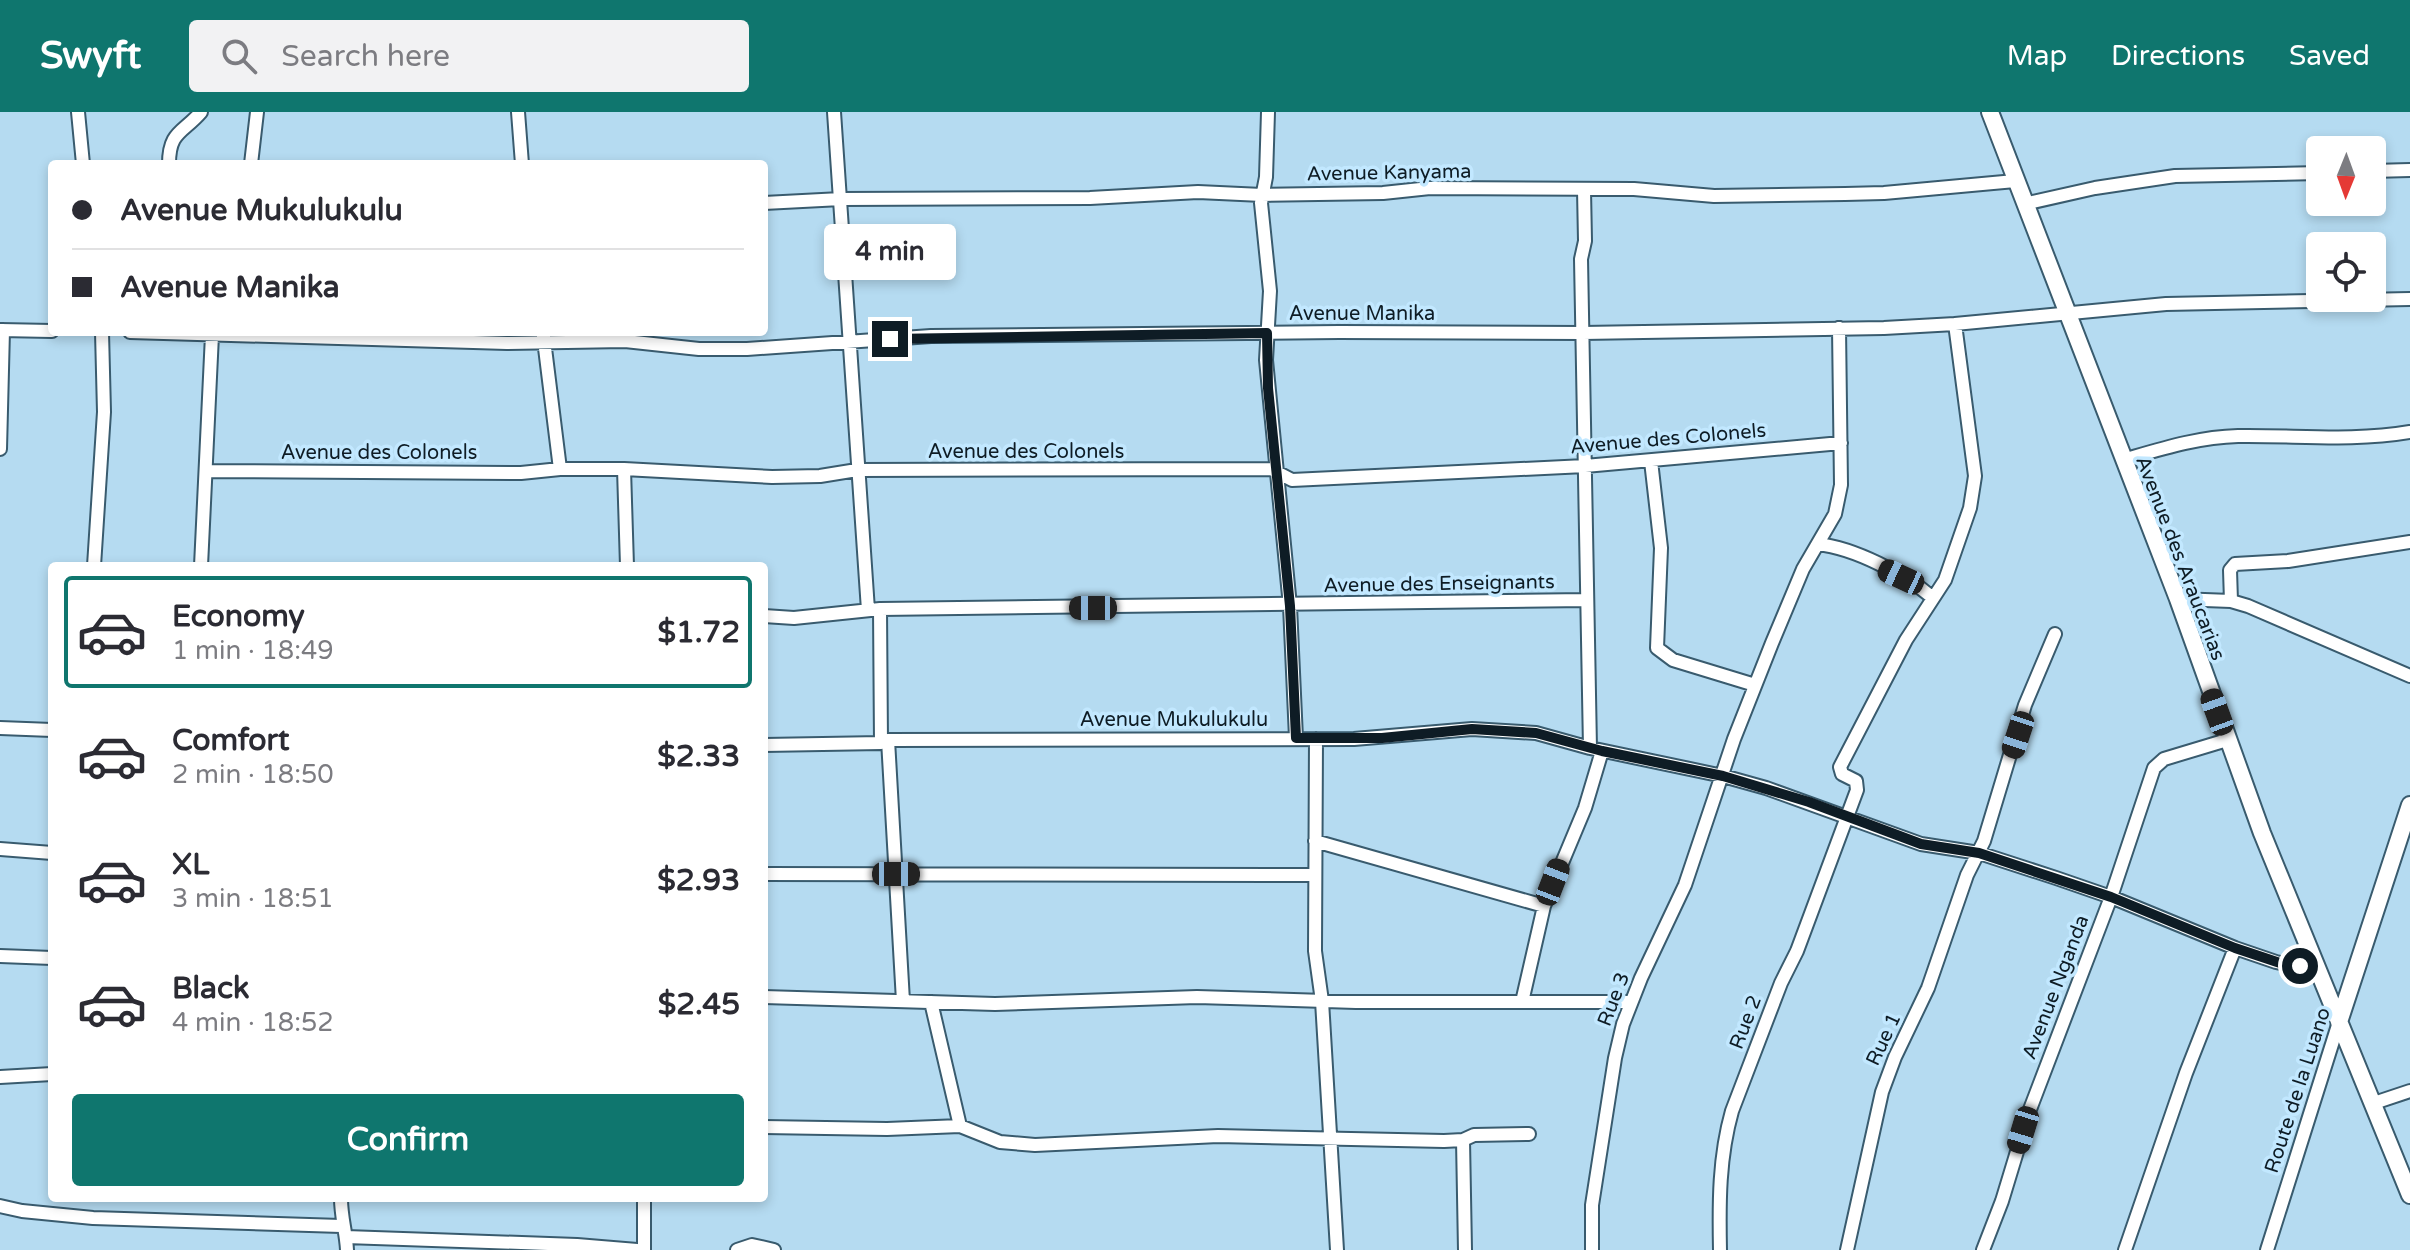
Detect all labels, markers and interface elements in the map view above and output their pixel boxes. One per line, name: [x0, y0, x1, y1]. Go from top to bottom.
search box: [189, 20, 749, 92]
text: Swyft: [40, 33, 141, 79]
icon: search: [217, 34, 261, 78]
text: Search here: [281, 38, 450, 75]
text: Map: [2007, 39, 2067, 73]
text: Directions: [2111, 39, 2245, 73]
text: Saved: [2289, 39, 2370, 73]
north arrow: [2306, 136, 2386, 216]
map controls: [2306, 136, 2386, 312]
street label: Avenue Kanyama: [1306, 160, 1472, 186]
text: Avenue Mukulukulu: [120, 192, 403, 229]
callout: 4 min: [824, 223, 956, 279]
button: locate: [2306, 232, 2386, 312]
text: 4 min: [855, 236, 925, 267]
text: Avenue Manika: [120, 269, 340, 306]
street label: Avenue Manika: [1289, 302, 1435, 326]
route end: [872, 321, 908, 357]
street label: Avenue des Colonels: [1569, 418, 1767, 460]
street label: Avenue des Colonels: [928, 440, 1124, 464]
street label: Avenue des Colonels: [281, 441, 477, 465]
street label: Avenue des Araucarias: [2130, 453, 2230, 664]
car: [1874, 556, 1928, 598]
street label: Avenue des Enseignants: [1323, 570, 1555, 598]
icon: car: [76, 596, 148, 668]
car: [1069, 596, 1117, 620]
text: Economy: [172, 598, 305, 635]
text: $1.72: [658, 614, 740, 651]
text: 1 min · 18:49: [172, 635, 334, 666]
car: [2198, 685, 2236, 739]
street label: Avenue Mukulukulu: [1080, 708, 1268, 732]
car: [1999, 708, 2037, 762]
icon: car: [76, 720, 148, 792]
text: Comfort: [172, 722, 290, 759]
text: $2.33: [657, 738, 740, 775]
text: 2 min · 18:50: [172, 759, 334, 790]
icon: car: [76, 844, 148, 916]
text: XL: [172, 846, 209, 883]
car: [1533, 855, 1573, 909]
text: $2.93: [657, 862, 740, 899]
car: [872, 862, 920, 886]
text: 3 min · 18:51: [172, 883, 334, 914]
street label: Avenue Nganda: [2017, 912, 2094, 1063]
route start: [2282, 948, 2318, 984]
icon: car: [76, 968, 148, 1040]
street label: Rue 3: [1593, 969, 1635, 1030]
text: Black: [172, 970, 249, 1007]
text: $2.45: [658, 986, 740, 1023]
street label: Rue 2: [1725, 992, 1767, 1053]
street label: Route de la Luano: [2260, 1005, 2336, 1176]
text: 4 min · 18:52: [172, 1007, 334, 1038]
street label: Rue 1: [1861, 1009, 1907, 1070]
button: Confirm: [72, 1094, 744, 1186]
car: [2005, 1104, 2041, 1156]

